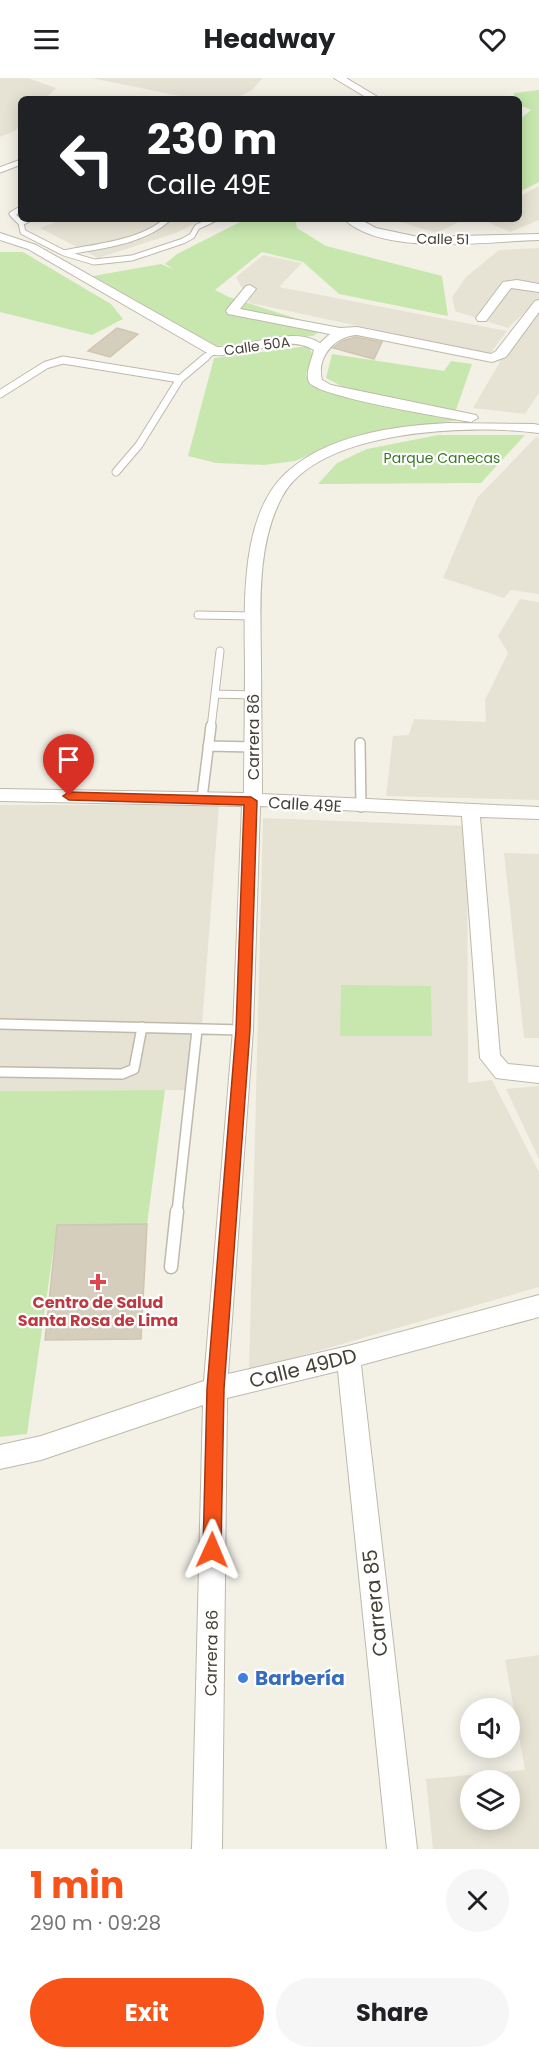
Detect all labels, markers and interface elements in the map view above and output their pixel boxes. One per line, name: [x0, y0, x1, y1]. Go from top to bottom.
text: Headway: [204, 20, 335, 57]
icon: menu: [30, 23, 63, 56]
icon: heart: [476, 23, 509, 56]
text: 230 m: [147, 110, 277, 169]
icon: left: [48, 120, 126, 198]
text: Calle 49E: [147, 166, 271, 203]
street label: Calle 51: [416, 229, 470, 249]
street label: Calle 50A: [223, 331, 291, 361]
park label: Parque Canecas: [384, 448, 500, 468]
street label: Carrera 86: [242, 694, 265, 780]
pin: [43, 734, 94, 796]
icon: arrive: [52, 743, 85, 776]
street label: Calle 49E: [268, 791, 342, 818]
marker: Centro de Salud Santa Rosa de Lima: [89, 1273, 107, 1291]
place label: Centro de Salud Santa Rosa de Lima: [18, 1291, 178, 1332]
street label: Calle 49DD: [246, 1341, 360, 1395]
position arrow: [180, 1518, 244, 1582]
street label: Carrera 85: [355, 1548, 395, 1658]
street label: Carrera 86: [199, 1610, 224, 1696]
place label: Barbería: [255, 1664, 345, 1692]
marker: Barbería: [236, 1671, 250, 1685]
map controls: [460, 1698, 520, 1830]
button: sound: [460, 1698, 520, 1758]
button: layers: [460, 1770, 520, 1830]
text: 1 min: [30, 1860, 124, 1911]
button: close: [446, 1869, 509, 1932]
text: 290 m · 09:28: [30, 1909, 161, 1937]
button: Exit: [30, 1978, 264, 2047]
button: Share: [276, 1978, 509, 2047]

